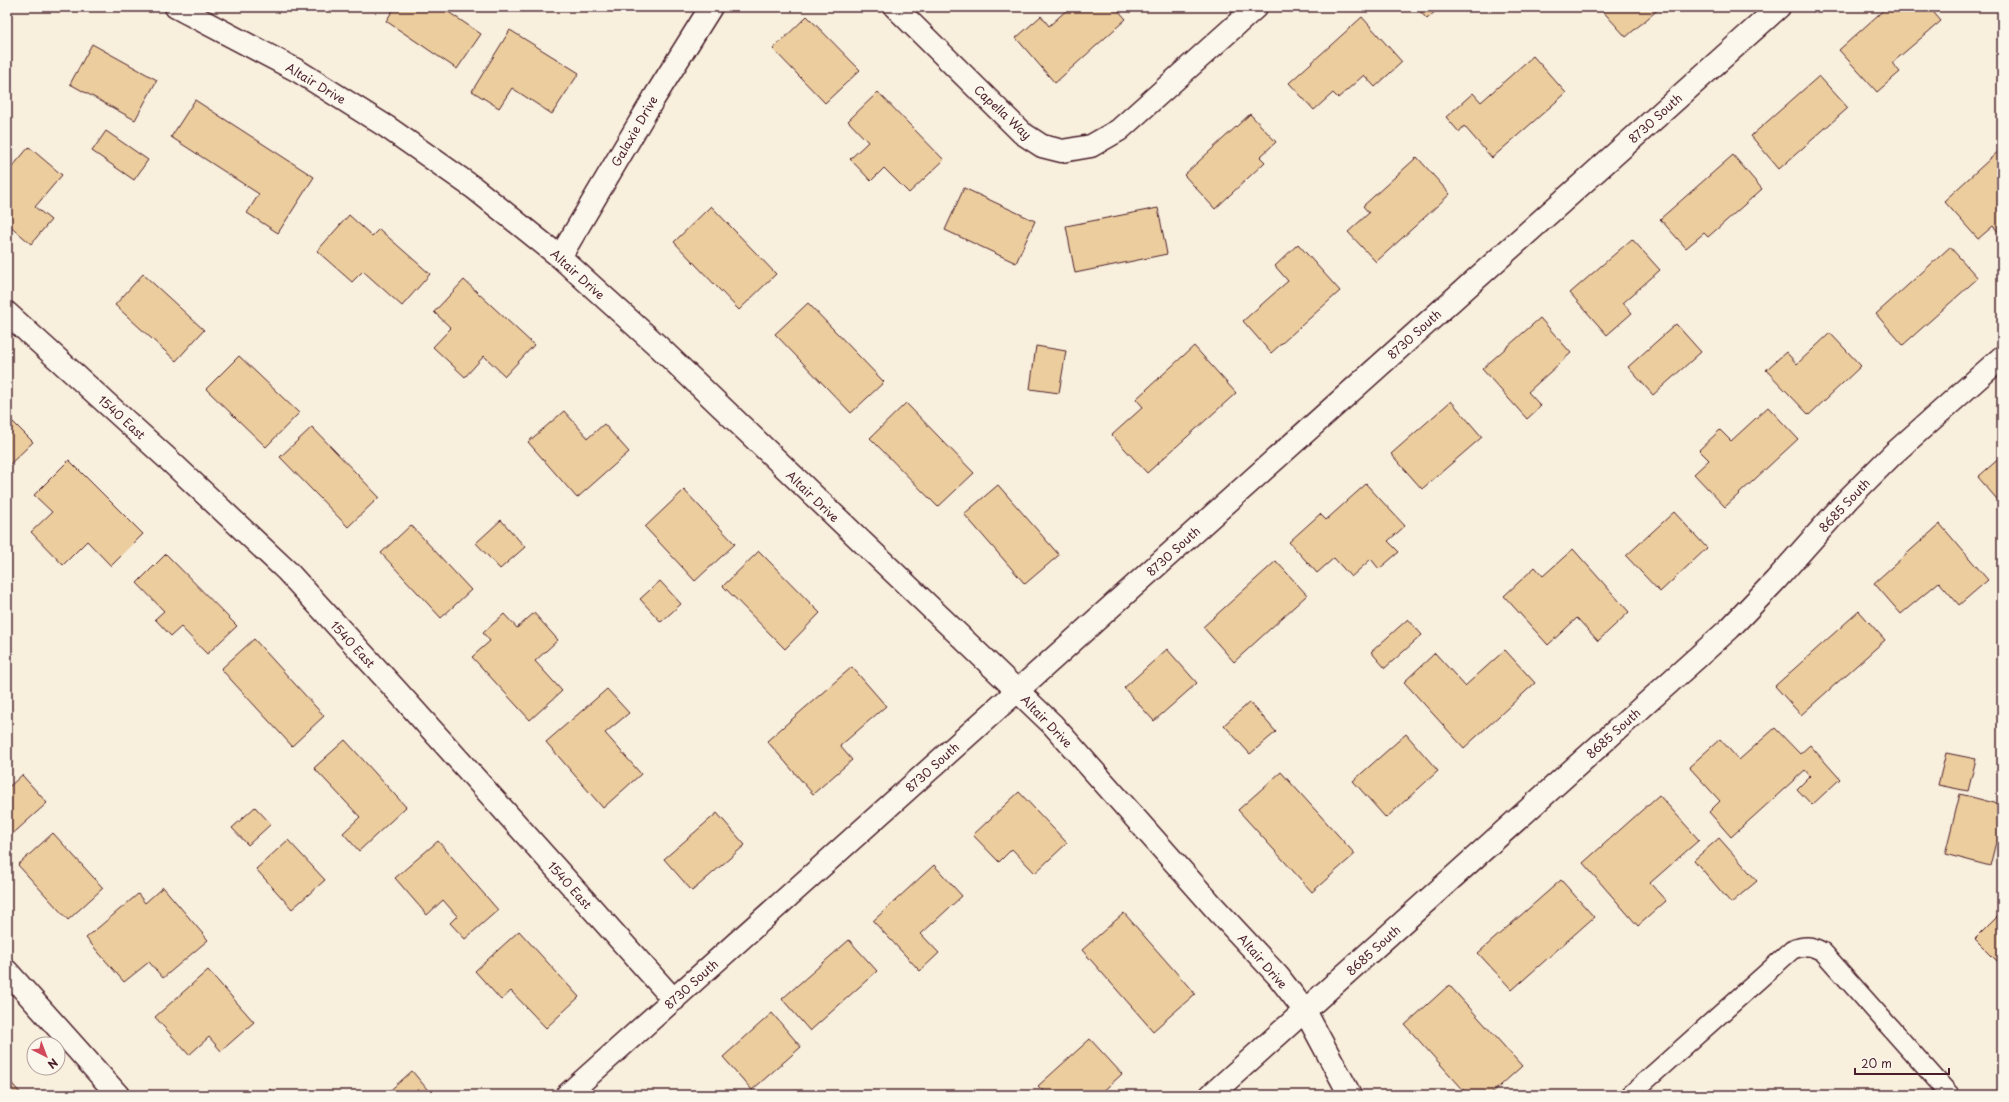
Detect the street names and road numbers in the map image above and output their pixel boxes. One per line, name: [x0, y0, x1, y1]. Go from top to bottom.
street label: Altair Drive: [282, 58, 350, 108]
street label: Capella Way: [970, 81, 1036, 144]
street label: 8730 South: [1624, 89, 1686, 147]
street label: Galaxie Drive: [606, 92, 662, 170]
street label: Altair Drive: [547, 245, 609, 304]
street label: 8730 South: [1383, 305, 1445, 363]
street label: 1540 East: [94, 391, 150, 443]
street label: Altair Drive: [782, 466, 844, 526]
street label: 8685 South: [1814, 474, 1874, 536]
street label: 8730 South: [1142, 522, 1204, 580]
street label: 1540 East: [326, 616, 380, 672]
street label: Altair Drive: [1017, 690, 1077, 752]
street label: 8685 South: [1582, 704, 1644, 762]
street label: 8730 South: [901, 738, 963, 796]
street label: 1540 East: [544, 857, 596, 913]
street label: 8685 South: [1342, 921, 1404, 979]
street label: Altair Drive: [1234, 930, 1292, 993]
street label: 8730 South: [660, 955, 722, 1013]

